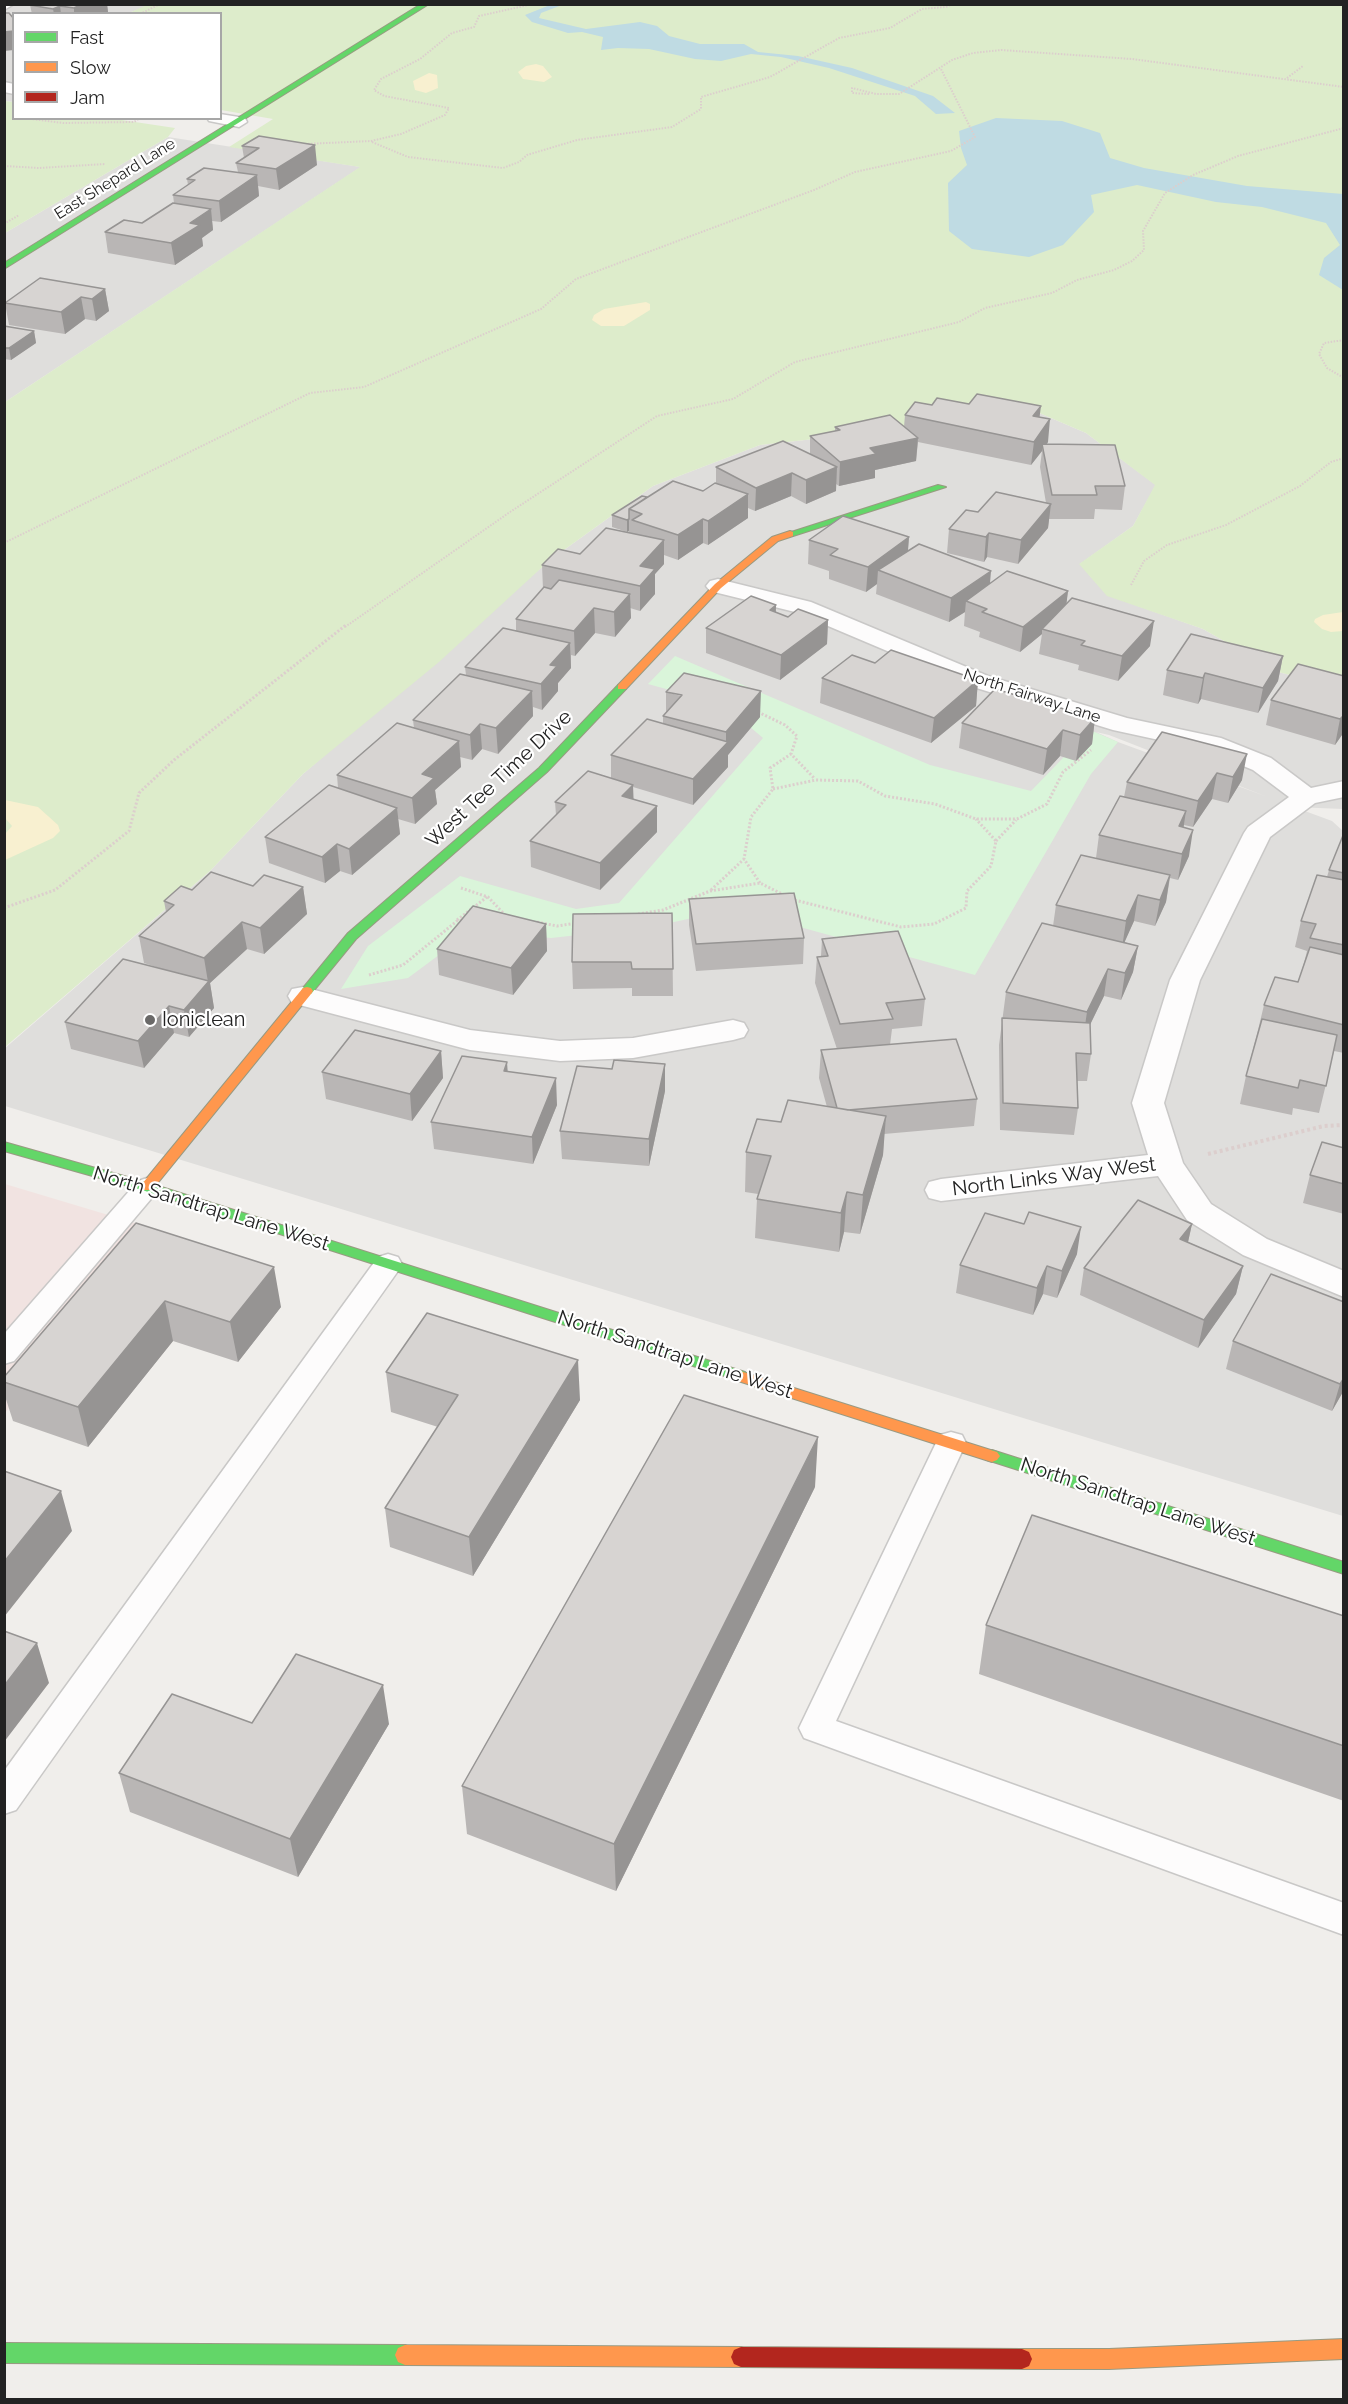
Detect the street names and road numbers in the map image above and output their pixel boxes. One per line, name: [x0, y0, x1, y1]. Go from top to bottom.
street label: East Shepard Lane: [51, 134, 179, 224]
street label: North Fairway Lane: [961, 665, 1103, 727]
street label: West Tee Time Drive: [421, 705, 577, 853]
street label: North Links Way West: [951, 1153, 1157, 1201]
street label: North Sandtrap Lane West: [90, 1162, 332, 1256]
street label: North Sandtrap Lane West: [555, 1306, 795, 1404]
street label: North Sandtrap Lane West: [1018, 1453, 1258, 1551]

